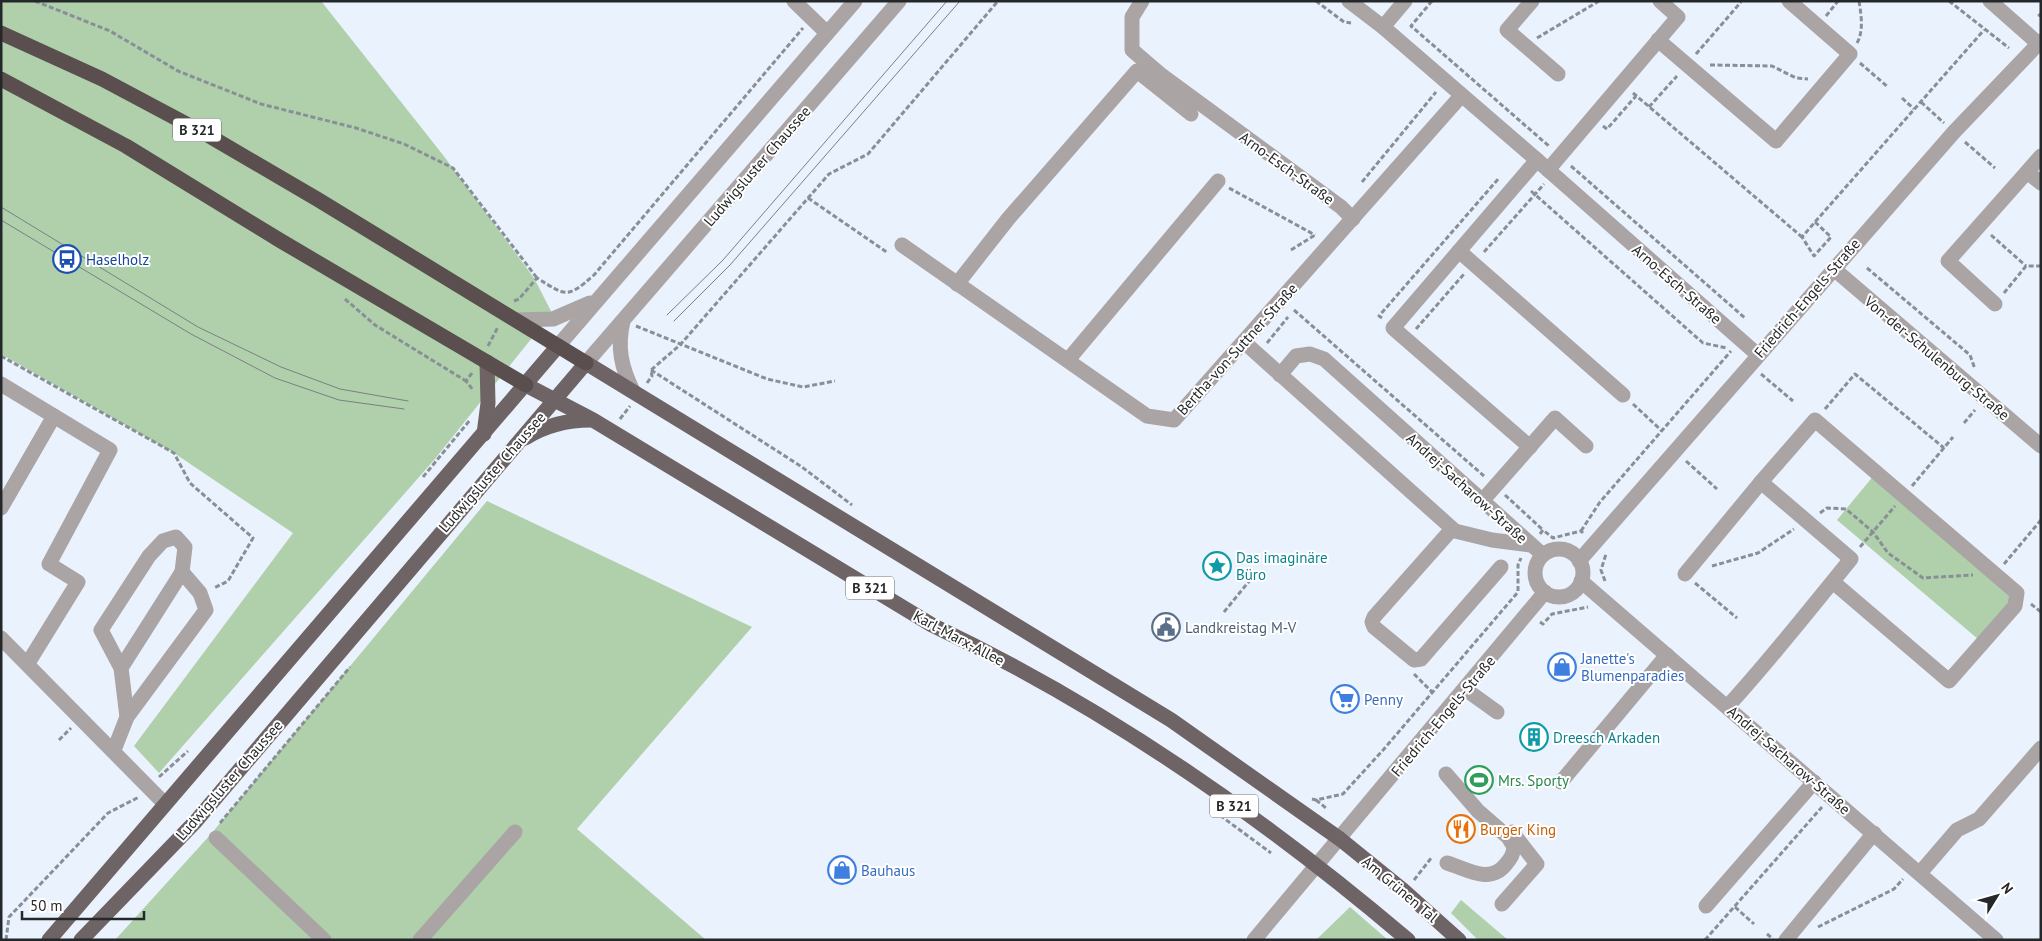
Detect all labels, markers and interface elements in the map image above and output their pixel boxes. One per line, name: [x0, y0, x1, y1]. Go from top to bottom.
street label: Ludwigsluster Chaussee: [699, 102, 815, 230]
road number: B 321: [173, 118, 221, 142]
street label: Arno-Esch-Straße: [1236, 127, 1338, 209]
street label: Friedrich-Engels-Straße: [1750, 234, 1864, 362]
street label: Arno-Esch-Straße: [1628, 240, 1726, 328]
bus stop icon: Haselholz: [52, 244, 82, 274]
place label: Haselholz: [86, 250, 149, 269]
street label: Bertha-von-Suttner-Straße: [1173, 279, 1301, 419]
street label: Von-der-Schulenburg-Straße: [1860, 291, 2013, 424]
street label: Ludwigsluster Chaussee: [434, 408, 550, 536]
street label: Andrej-Sacharow-Straße: [1402, 429, 1532, 547]
place label: Das imaginäre Büro: [1236, 548, 1328, 584]
place icon: Das imaginäre Büro: [1202, 551, 1232, 581]
road number: B 321: [846, 576, 894, 600]
street label: Karl-Marx-Allee: [910, 606, 1008, 670]
public building icon: Landkreistag M-V: [1151, 612, 1181, 642]
place label: Landkreistag M-V: [1185, 618, 1297, 637]
place label: Janette's Blumenparadies: [1580, 649, 1684, 685]
street label: Friedrich-Engels-Straße: [1387, 652, 1499, 780]
shop icon: Janette's Blumenparadies: [1547, 652, 1577, 682]
supermarket icon: Penny: [1330, 684, 1360, 714]
place label: Penny: [1364, 690, 1403, 709]
street label: Andrej-Sacharow-Straße: [1724, 701, 1854, 819]
street label: Ludwigsluster Chaussee: [171, 716, 287, 844]
building icon: Dreesch Arkaden: [1519, 722, 1549, 752]
place label: Dreesch Arkaden: [1553, 728, 1660, 747]
sports icon: Mrs. Sporty: [1464, 765, 1494, 795]
place label: Mrs. Sporty: [1498, 771, 1569, 790]
road number: B 321: [1210, 794, 1258, 818]
restaurant icon: Burger King: [1446, 814, 1476, 844]
place label: Burger King: [1480, 820, 1556, 839]
street label: Am Grünen Tal: [1358, 852, 1442, 927]
shop icon: Bauhaus: [827, 855, 857, 885]
place label: Bauhaus: [861, 861, 915, 880]
north arrow: [1972, 871, 2022, 921]
text: N: [1997, 879, 2017, 897]
scale bar: [22, 888, 145, 920]
text: 50 m: [30, 896, 63, 915]

